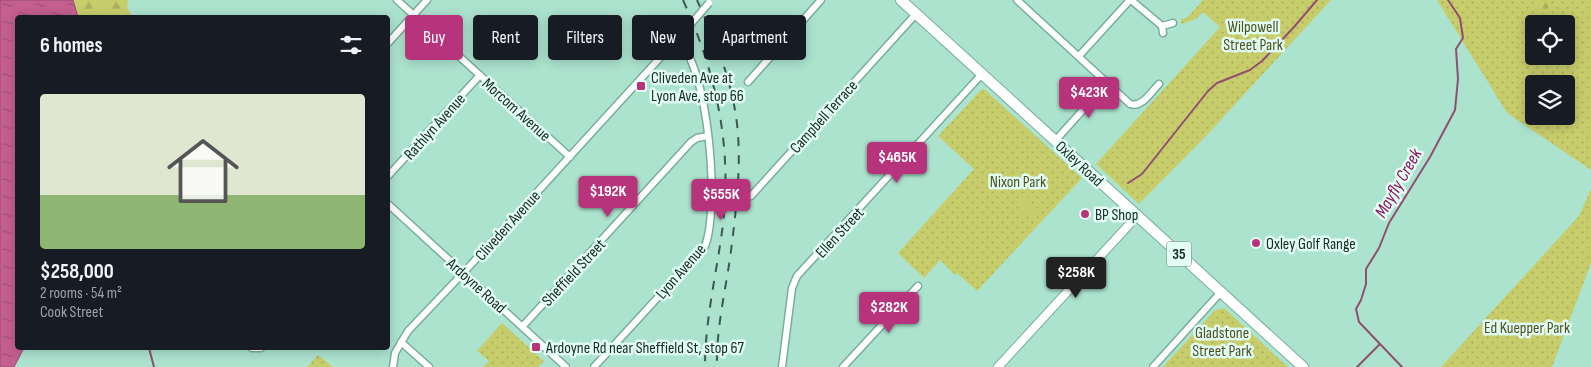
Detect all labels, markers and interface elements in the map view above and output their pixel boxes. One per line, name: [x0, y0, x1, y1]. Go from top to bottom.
chip: Buy: [405, 15, 463, 60]
chip: Rent: [473, 15, 538, 60]
chip: Filters: [548, 15, 622, 60]
chip: New: [632, 15, 694, 60]
chip: Apartment: [704, 15, 806, 60]
map controls: [1525, 15, 1575, 125]
button: locate: [1525, 15, 1575, 65]
park label: Wilpowell Street Park: [1223, 18, 1283, 55]
icon: filters: [337, 31, 365, 59]
text: 6 homes: [40, 33, 103, 58]
place label: Cliveden Ave at Lyon Ave, stop 66: [651, 69, 744, 106]
street label: Morcom Avenue: [478, 74, 554, 146]
button: layers: [1525, 75, 1575, 125]
pin: $423K: [1054, 76, 1124, 119]
street label: Campbell Terrace: [786, 77, 862, 157]
marker: Cliveden Ave at Lyon Ave, stop 66: [635, 80, 647, 92]
text: $423K: [1070, 83, 1108, 102]
street label: Rathlyn Avenue: [400, 90, 470, 164]
icon: home: [158, 126, 248, 216]
street label: Oxley Road: [1051, 137, 1107, 191]
pin: $465K: [862, 142, 932, 184]
water label: Mayfly Creek: [1370, 144, 1427, 221]
text: $465K: [878, 148, 916, 167]
park label: Nixon Park: [990, 173, 1046, 192]
pin: $192K: [573, 176, 643, 218]
pin: $555K: [686, 178, 756, 221]
text: $192K: [590, 182, 626, 201]
text: $555K: [702, 185, 740, 204]
street label: Cliveden Avenue: [472, 187, 545, 265]
street label: Ellen Street: [812, 204, 868, 262]
place label: BP Shop: [1095, 206, 1138, 225]
marker: BP Shop: [1079, 208, 1091, 220]
street label: Sheffield Street: [538, 235, 610, 310]
place label: Oxley Golf Range: [1266, 235, 1356, 254]
marker: Oxley Golf Range: [1250, 237, 1262, 249]
street label: Lyon Avenue: [652, 241, 710, 303]
road number: 35: [1166, 242, 1192, 266]
street label: Ardoyne Road: [442, 254, 510, 318]
pin: $258K: [1041, 256, 1111, 299]
text: $258,000: [40, 259, 114, 284]
text: $258K: [1057, 263, 1095, 282]
text: 2 rooms · 54 m²: [40, 284, 122, 303]
pin: $282K: [854, 292, 924, 334]
text: $282K: [870, 298, 908, 317]
text: Cook Street: [40, 303, 103, 322]
park label: Ed Kuepper Park: [1484, 319, 1570, 338]
park label: Gladstone Street Park: [1192, 324, 1252, 361]
place label: Ardoyne Rd near Sheffield St, stop 67: [545, 339, 745, 358]
marker: Ardoyne Rd near Sheffield St, stop 67: [530, 341, 542, 353]

